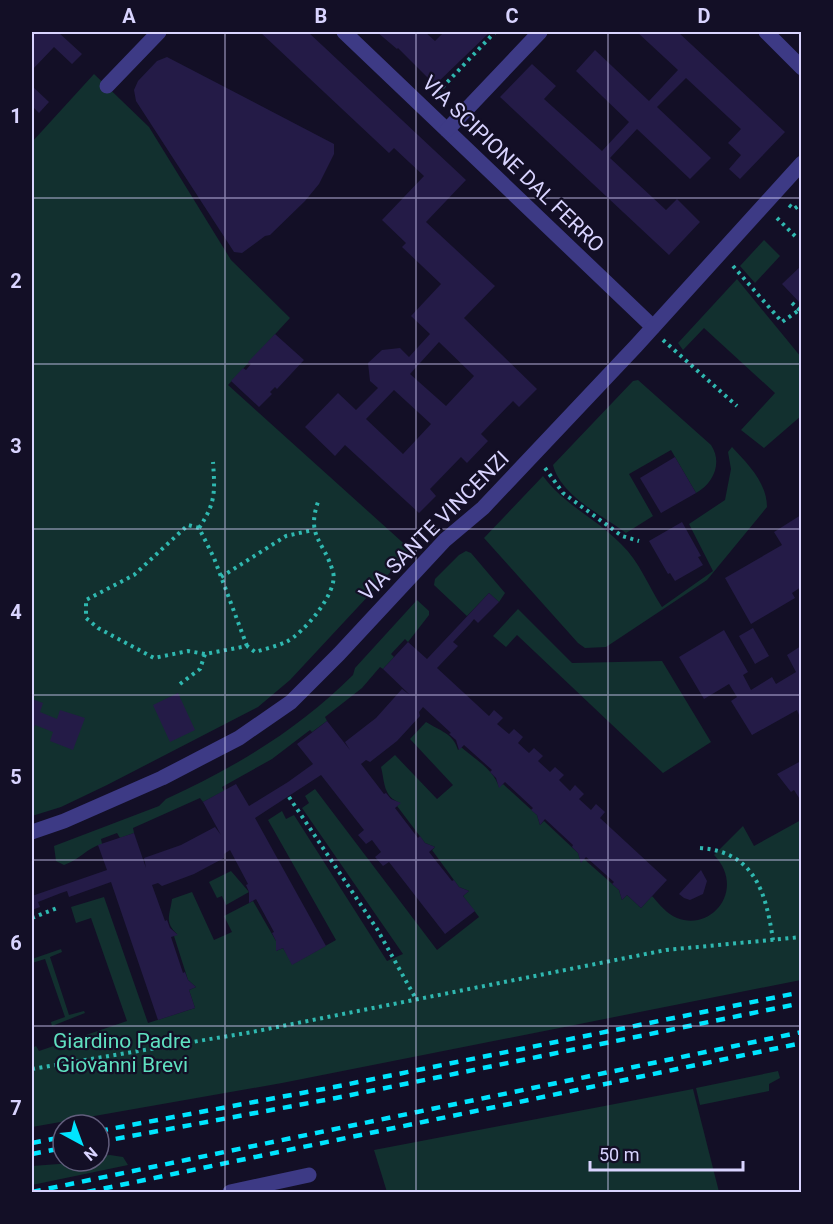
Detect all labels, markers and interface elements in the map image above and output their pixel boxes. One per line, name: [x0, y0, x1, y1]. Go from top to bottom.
text: A: [122, 4, 136, 28]
text: B: [315, 4, 327, 28]
text: C: [505, 4, 519, 28]
text: D: [698, 4, 711, 28]
street label: VIA SCIPIONE DAL FERRO: [417, 71, 609, 257]
text: 1: [10, 104, 22, 128]
text: 2: [10, 269, 22, 293]
text: 3: [10, 434, 22, 458]
street label: VIA SANTE VINCENZI: [354, 446, 514, 606]
text: 4: [10, 600, 22, 624]
text: 5: [10, 765, 22, 789]
text: 6: [10, 931, 22, 955]
park label: Giardino Padre Giovanni Brevi: [53, 1029, 191, 1077]
text: 7: [10, 1096, 22, 1120]
north arrow: [51, 1113, 111, 1173]
scale bar: [590, 1134, 743, 1172]
text: N: [80, 1143, 101, 1165]
text: 50 m: [599, 1144, 639, 1165]

